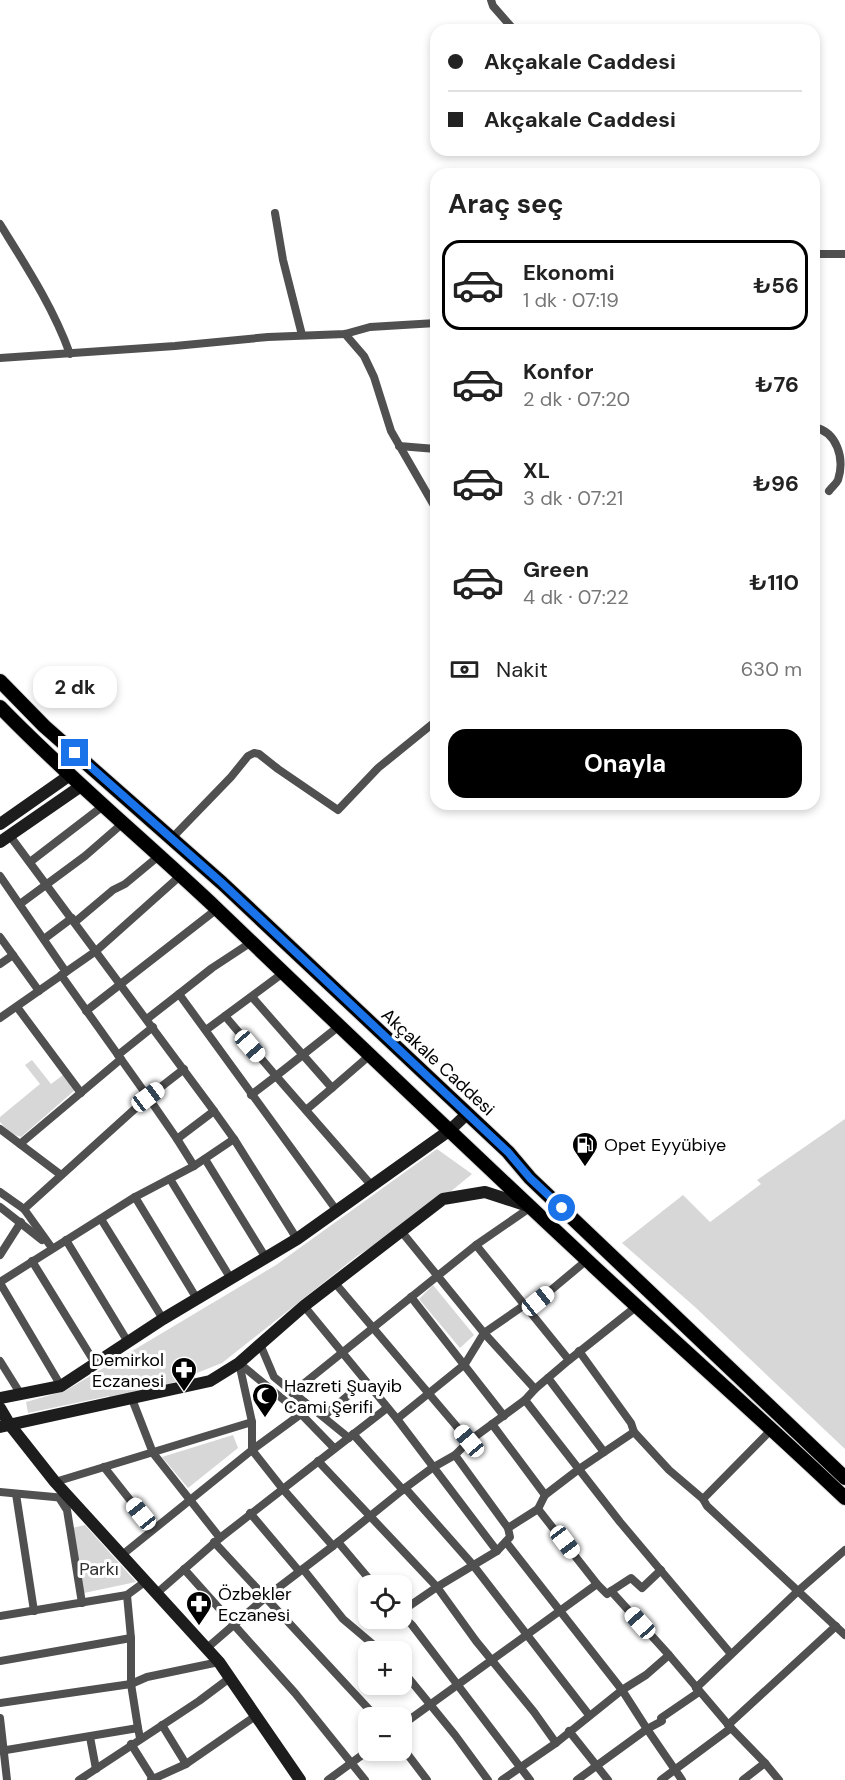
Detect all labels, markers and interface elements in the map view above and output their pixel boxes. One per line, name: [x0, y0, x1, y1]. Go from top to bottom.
text: Akçakale Caddesi: [484, 47, 676, 76]
text: Akçakale Caddesi: [484, 105, 676, 134]
text: Araç seç: [448, 186, 564, 221]
icon: car: [451, 258, 505, 312]
text: Ekonomi: [523, 258, 615, 287]
text: ₺56: [753, 271, 799, 300]
text: 1 dk · 07:19: [523, 287, 619, 313]
icon: car: [451, 357, 505, 411]
text: Konfor: [523, 357, 594, 386]
text: ₺76: [755, 370, 799, 399]
text: 2 dk · 07:20: [523, 386, 630, 412]
icon: car: [451, 456, 505, 510]
text: XL: [523, 456, 550, 485]
text: ₺96: [753, 469, 799, 498]
text: 3 dk · 07:21: [523, 485, 623, 511]
icon: car: [451, 555, 505, 609]
text: Green: [523, 555, 589, 584]
text: ₺110: [749, 568, 799, 597]
text: 4 dk · 07:22: [523, 584, 629, 610]
icon: cash: [448, 653, 481, 686]
text: Nakit: [496, 655, 548, 684]
text: 630 m: [741, 656, 802, 682]
callout: 2 dk: [33, 666, 117, 708]
text: 2 dk: [55, 674, 95, 700]
button: Onayla: [448, 729, 802, 798]
route end: [61, 739, 88, 766]
street label: Akçakale Caddesi: [376, 1003, 500, 1121]
car: [231, 1027, 269, 1065]
car: [128, 1079, 168, 1115]
fuel station icon: Opet Eyyübiye: [570, 1130, 600, 1168]
place label: Opet Eyyübiye: [604, 1133, 726, 1157]
route start: [548, 1194, 575, 1221]
car: [518, 1283, 558, 1319]
place label: Demirkol Eczanesi: [92, 1348, 164, 1393]
pharmacy icon: Demirkol Eczanesi: [169, 1355, 199, 1393]
place label: Hazreti Şuayib Cami Şerifi: [284, 1374, 402, 1419]
mosque icon: Hazreti Şuayib Cami Şerifi: [250, 1381, 280, 1419]
car: [451, 1421, 487, 1461]
car: [123, 1494, 159, 1534]
car: [547, 1522, 583, 1562]
park label: Parkı: [79, 1557, 119, 1581]
map controls: [358, 1575, 412, 1761]
button: locate: [358, 1575, 412, 1629]
place label: Özbekler Eczanesi: [218, 1582, 292, 1627]
pharmacy icon: Özbekler Eczanesi: [184, 1589, 214, 1627]
car: [621, 1604, 659, 1642]
button: +: [358, 1641, 412, 1695]
button: −: [358, 1707, 412, 1761]

